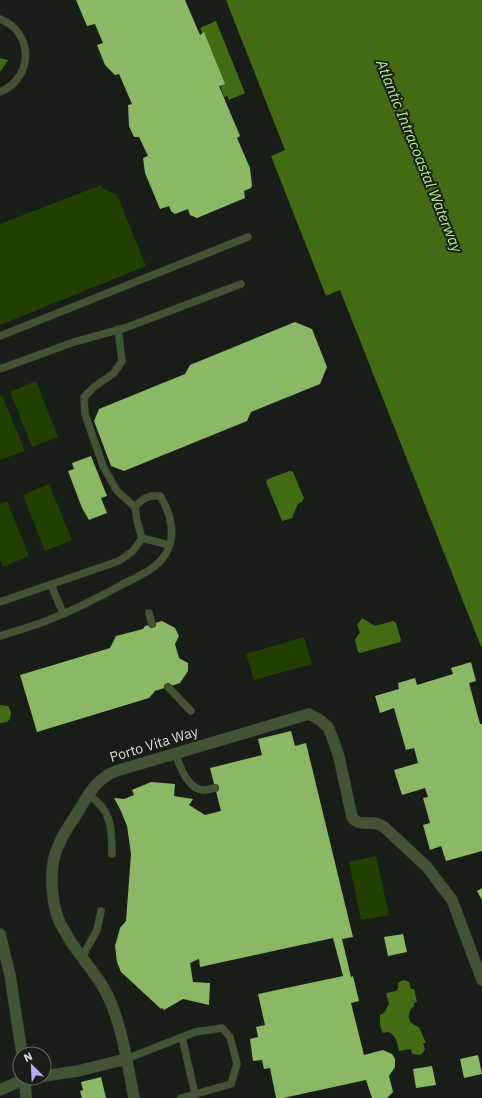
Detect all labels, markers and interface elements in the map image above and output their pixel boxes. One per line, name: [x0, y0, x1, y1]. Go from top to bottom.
water label: Atlantic Intracoastal Waterway: [372, 56, 467, 256]
street label: Porto Vita Way: [108, 722, 200, 766]
north arrow: [12, 1046, 52, 1086]
text: N: [21, 1049, 34, 1065]

